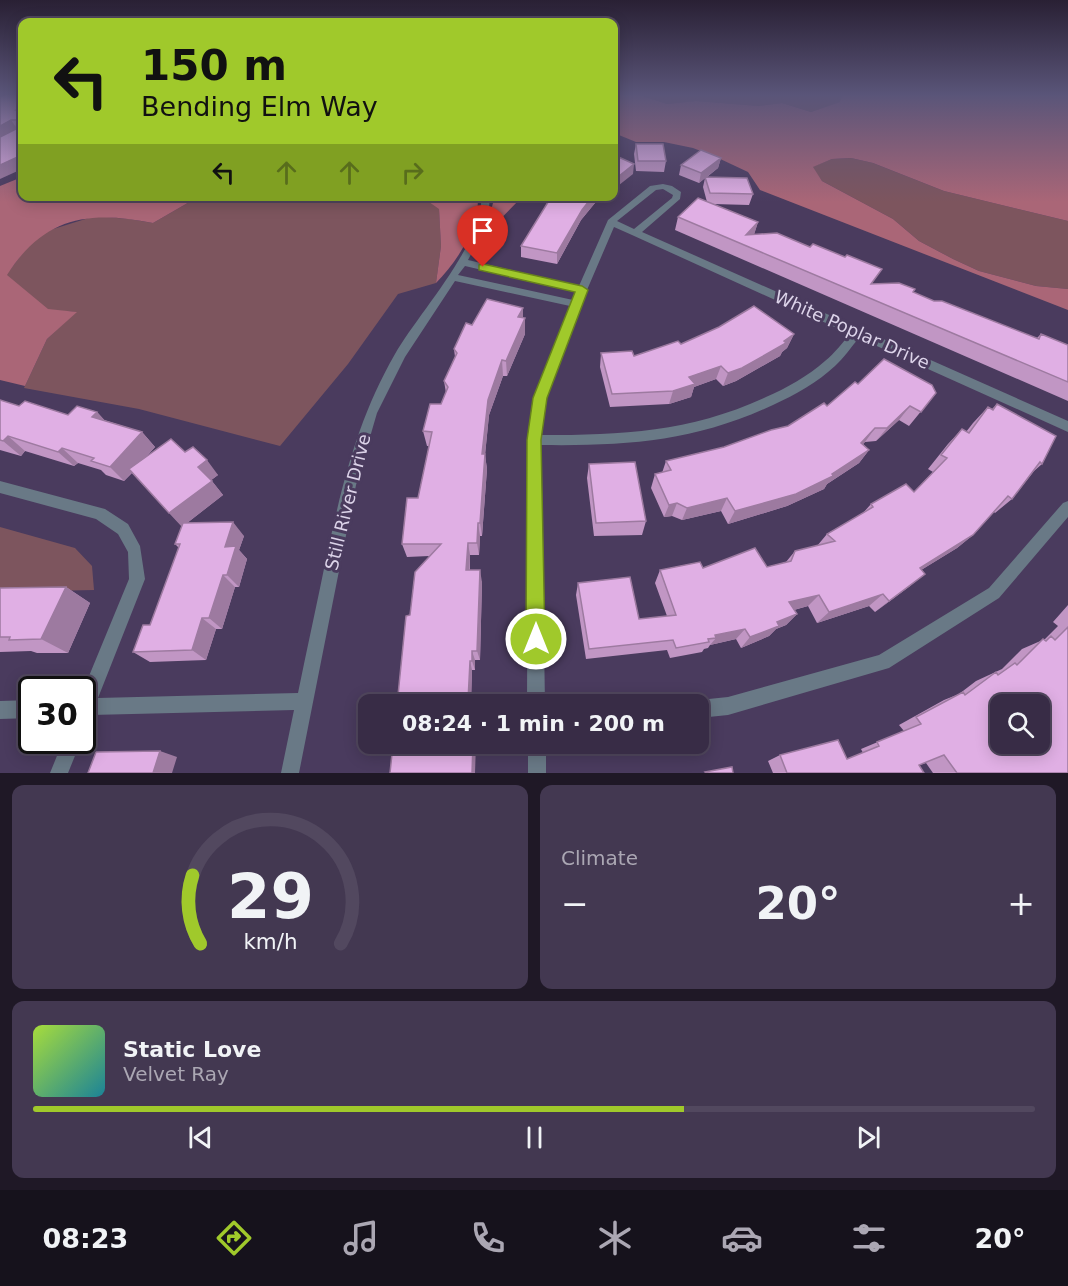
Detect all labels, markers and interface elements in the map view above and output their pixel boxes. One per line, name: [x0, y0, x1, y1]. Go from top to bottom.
text: 150 m: [141, 41, 287, 90]
icon: left: [42, 42, 120, 120]
text: Bending Elm Way: [141, 91, 378, 122]
icon: left: [207, 156, 240, 189]
icon: ahead: [270, 156, 303, 189]
icon: ahead: [333, 156, 366, 189]
icon: right: [396, 156, 429, 189]
pin: [457, 205, 508, 267]
icon: arrive: [466, 214, 499, 247]
street label: White Poplar Drive: [771, 286, 933, 373]
street label: Still River Drive: [320, 432, 375, 572]
position arrow: [504, 607, 568, 671]
speed limit sign: 30: [18, 676, 96, 754]
map controls: [990, 694, 1050, 754]
button: search: [990, 694, 1050, 754]
text: 08:24 · 1 min · 200 m: [402, 711, 665, 736]
text: Climate: [561, 846, 638, 870]
text: 29: [227, 860, 313, 933]
text: 20°: [755, 877, 841, 930]
text: −: [561, 884, 589, 923]
text: +: [1007, 884, 1035, 923]
text: km/h: [243, 929, 297, 954]
text: Static Love: [123, 1037, 261, 1062]
text: Velvet Ray: [123, 1062, 229, 1086]
icon: previous: [184, 1121, 217, 1154]
icon: pause: [518, 1121, 551, 1154]
icon: next: [852, 1121, 885, 1154]
icon: directions: [213, 1217, 255, 1259]
icon: music: [340, 1217, 382, 1259]
icon: phone: [467, 1217, 509, 1259]
icon: climate: [594, 1217, 636, 1259]
icon: car: [721, 1217, 763, 1259]
icon: filters: [848, 1217, 890, 1259]
text: 08:23: [42, 1223, 128, 1254]
text: 20°: [974, 1223, 1025, 1254]

